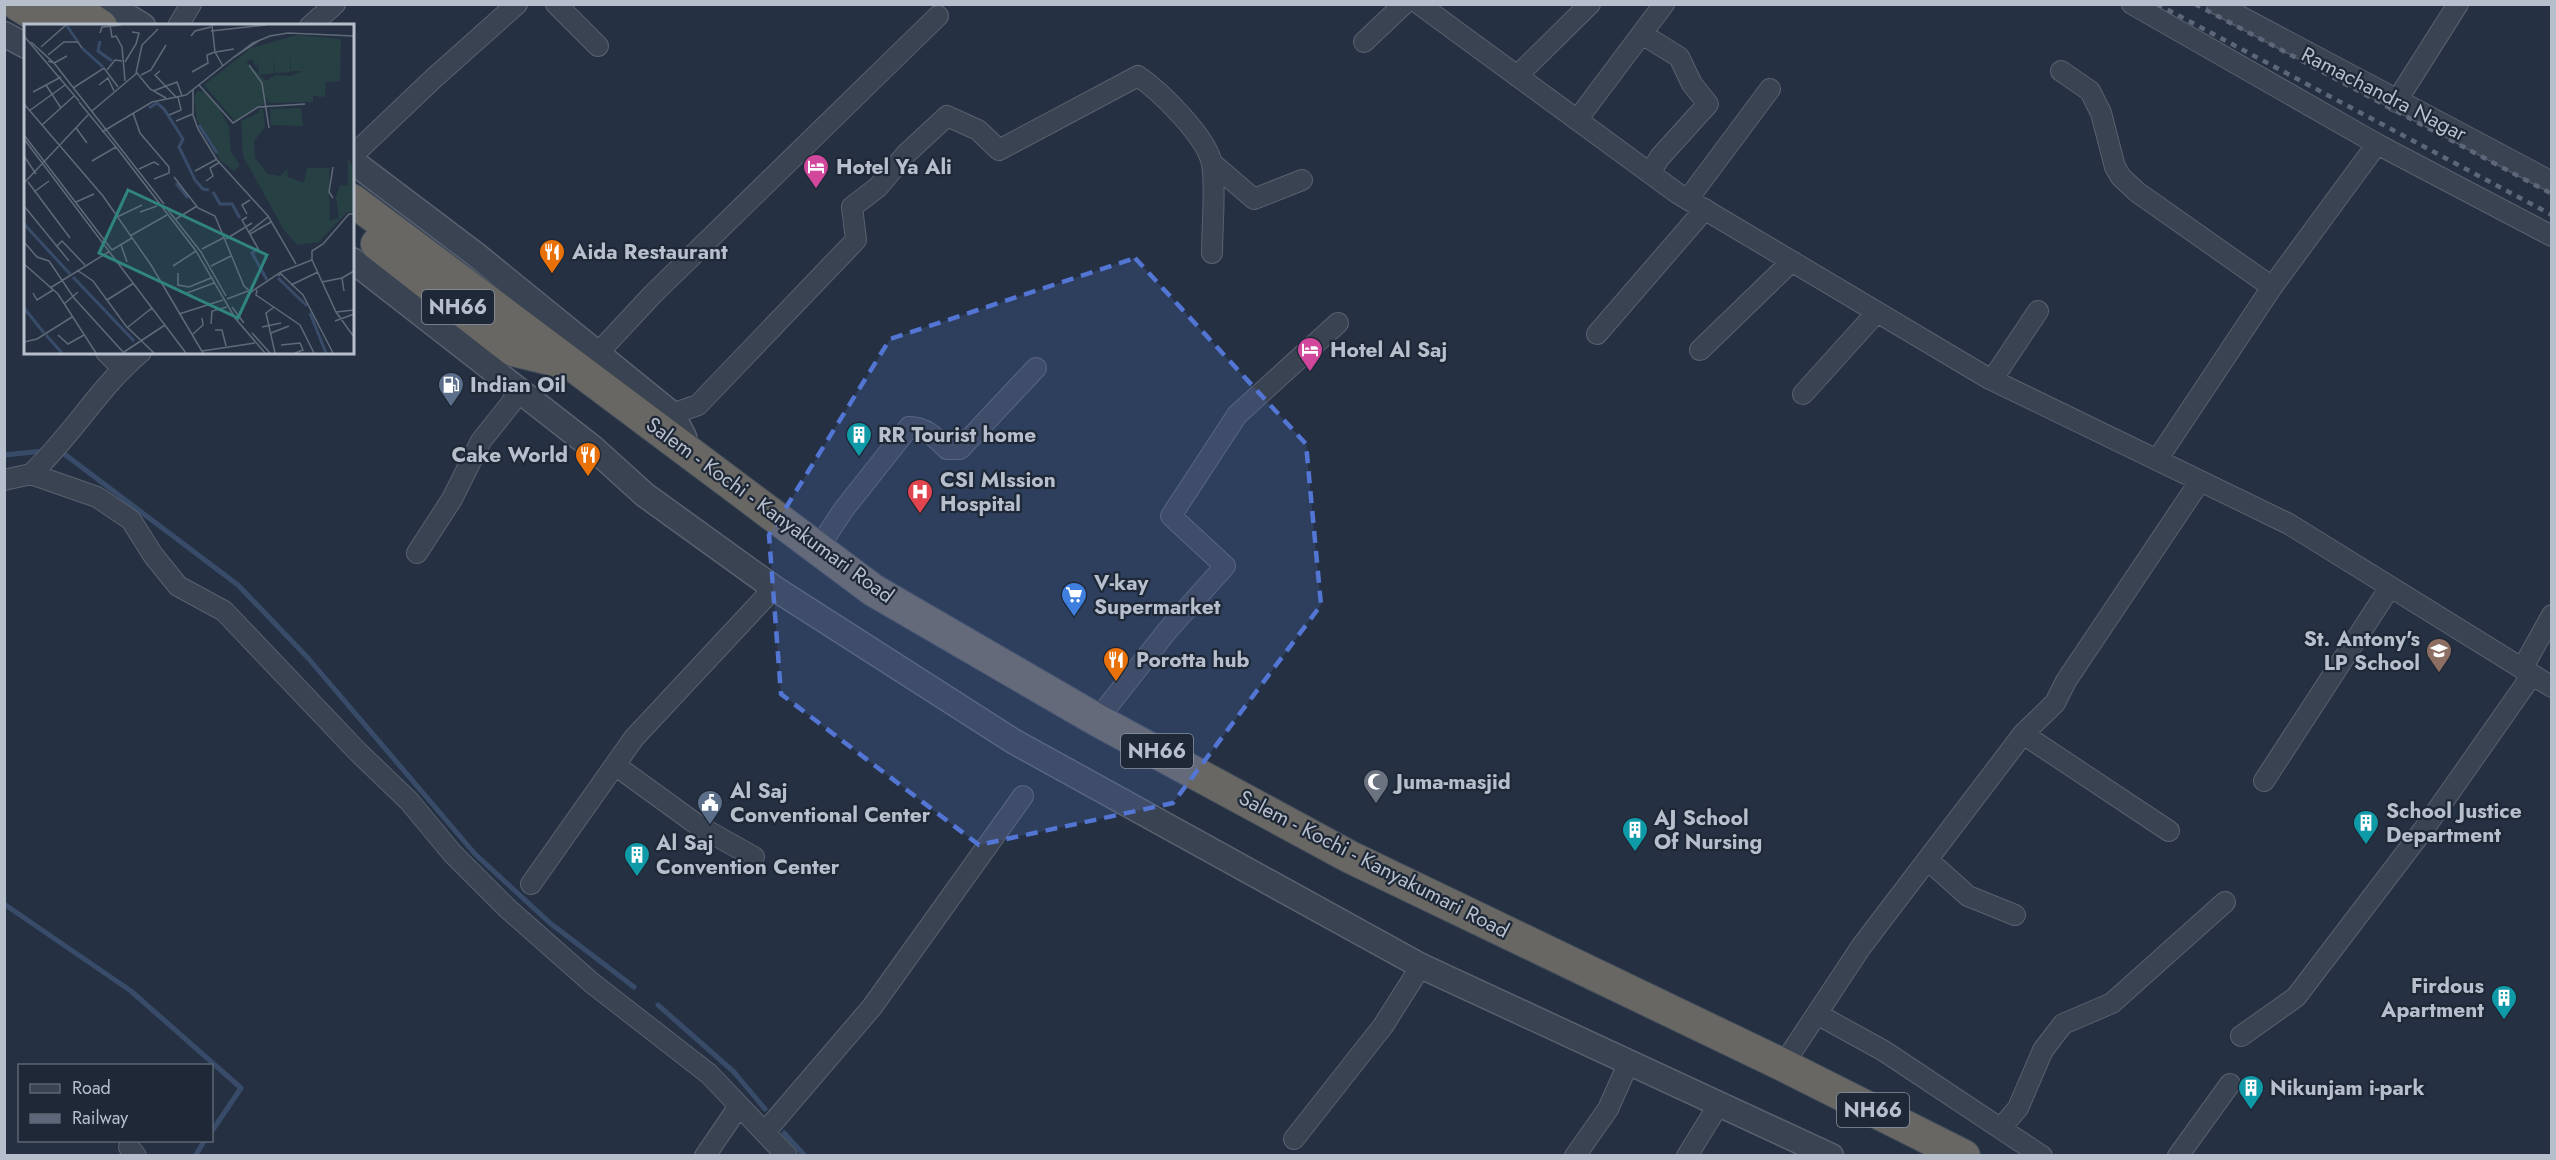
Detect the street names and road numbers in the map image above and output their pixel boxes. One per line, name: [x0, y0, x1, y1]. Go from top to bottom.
street label: Ramachandra Nagar: [2296, 39, 2472, 149]
road number: NH66: [422, 290, 494, 324]
street label: Salem - Kochi - Kanyakumari Road: [640, 410, 900, 610]
road number: NH66: [1121, 734, 1193, 768]
street label: Salem - Kochi - Kanyakumari Road: [1234, 783, 1514, 945]
road number: NH66: [1837, 1093, 1909, 1127]

